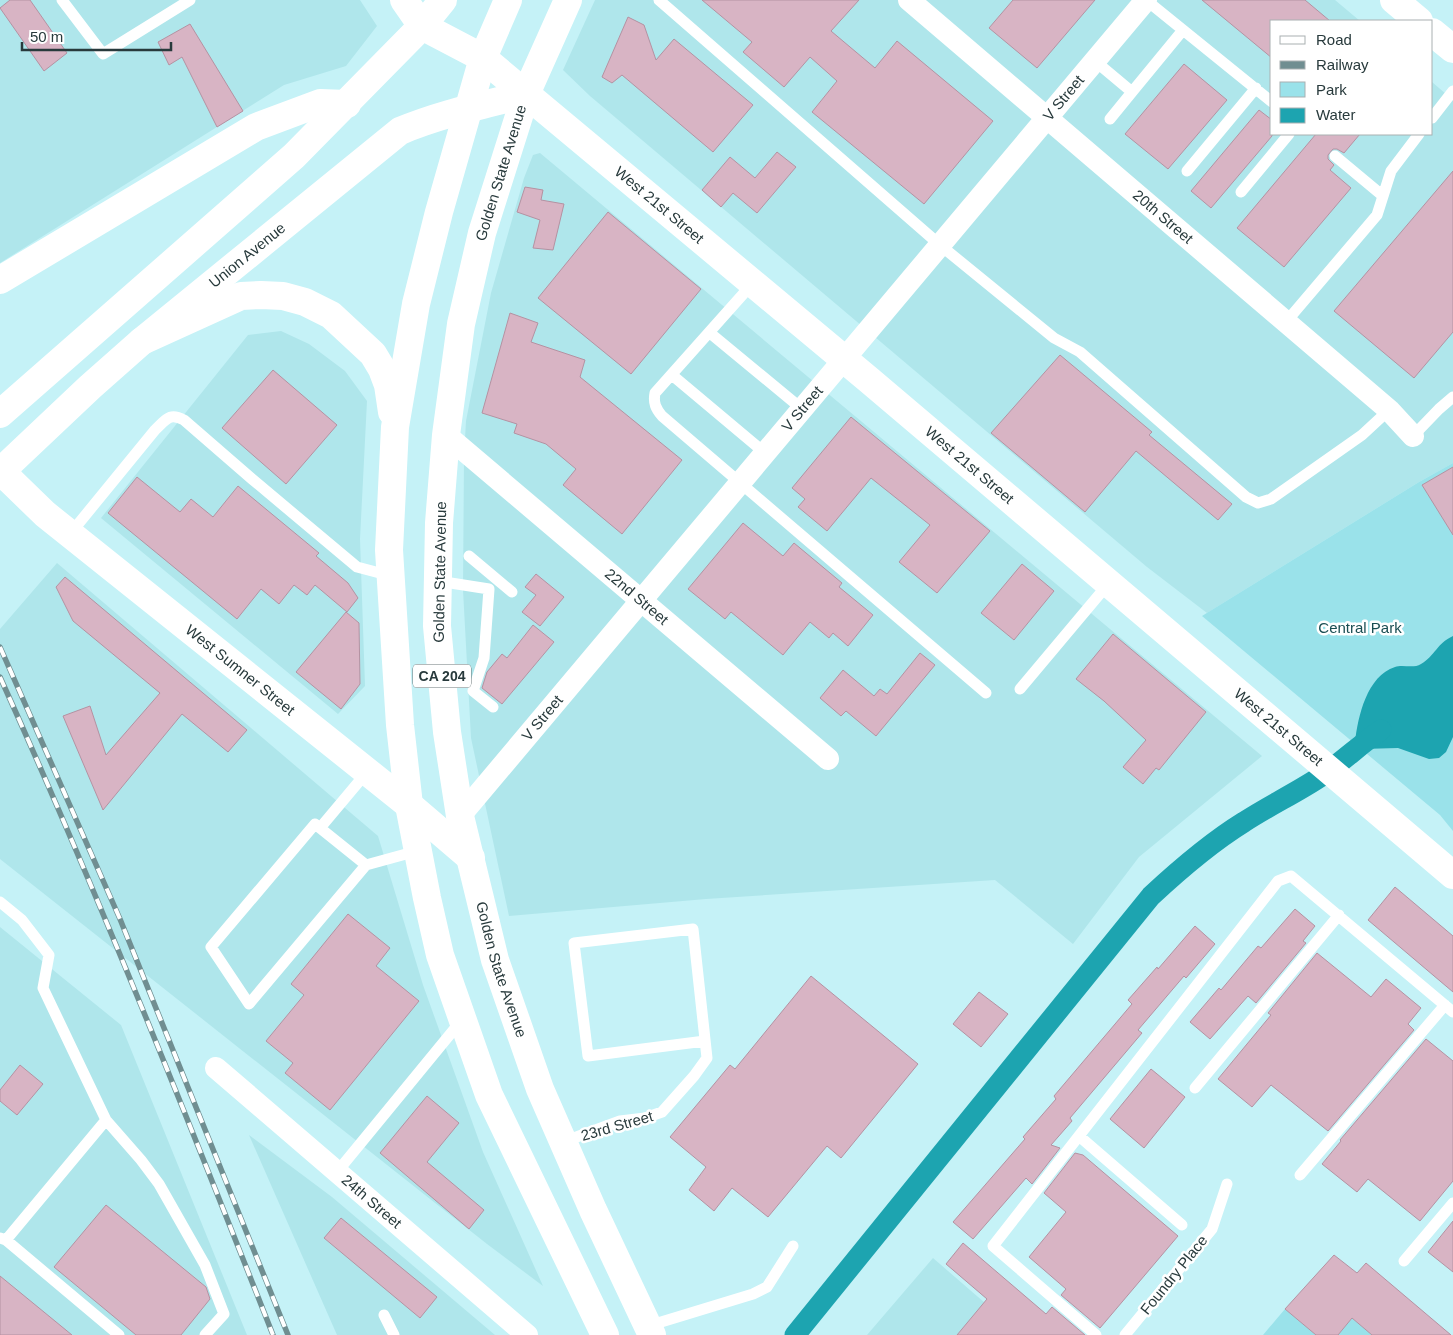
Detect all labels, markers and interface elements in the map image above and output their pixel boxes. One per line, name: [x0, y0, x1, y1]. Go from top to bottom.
scale bar: [22, 20, 171, 52]
legend: [1270, 20, 1433, 135]
text: 50 m: [30, 28, 63, 45]
text: Road: [1316, 31, 1352, 48]
text: Railway: [1316, 56, 1369, 73]
street label: V Street: [1039, 71, 1088, 124]
text: Park: [1316, 81, 1347, 98]
street label: Golden State Avenue: [472, 103, 529, 243]
text: Water: [1316, 106, 1355, 123]
street label: West 21st Street: [612, 163, 708, 247]
street label: 20th Street: [1130, 186, 1197, 247]
street label: Union Avenue: [205, 219, 288, 291]
street label: V Street: [778, 382, 826, 435]
street label: West 21st Street: [922, 423, 1018, 508]
street label: Golden State Avenue: [430, 501, 449, 643]
street label: 22nd Street: [602, 565, 673, 628]
park label: Central Park: [1318, 619, 1402, 636]
street label: West Sumner Street: [182, 621, 299, 719]
road number: CA 204: [413, 664, 471, 688]
street label: West 21st Street: [1231, 684, 1327, 770]
street label: V Street: [518, 691, 566, 744]
street label: Golden State Avenue: [473, 900, 530, 1040]
street label: 23rd Street: [579, 1107, 656, 1144]
street label: 24th Street: [338, 1171, 406, 1232]
street label: Foundry Place: [1137, 1232, 1211, 1318]

